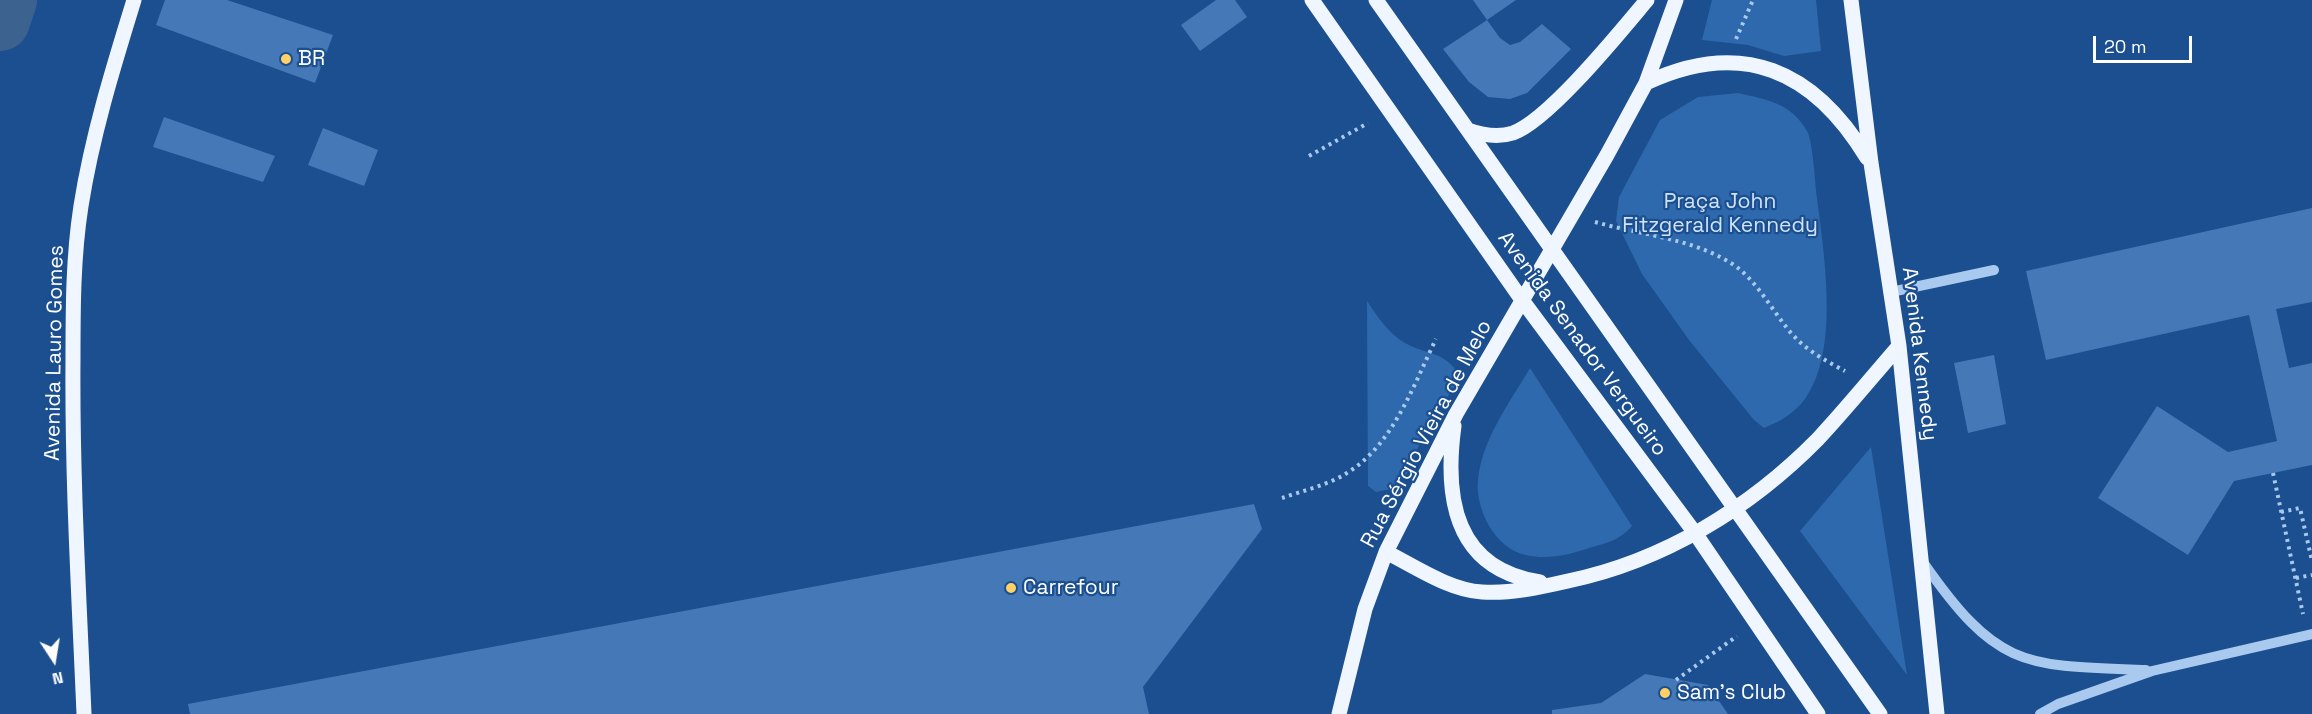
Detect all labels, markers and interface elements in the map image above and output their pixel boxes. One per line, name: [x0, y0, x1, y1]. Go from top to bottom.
scale bar: [2096, 24, 2195, 62]
text: 20 m: [2104, 35, 2147, 58]
place label: BR: [298, 46, 325, 72]
marker: BR: [279, 52, 293, 66]
park label: Praça John Fitzgerald Kennedy: [1622, 189, 1818, 239]
street label: Avenida Senador Vergueiro: [1492, 227, 1672, 461]
street label: Avenida Lauro Gomes: [41, 245, 69, 461]
street label: Avenida Kennedy: [1896, 266, 1942, 442]
street label: Rua Sérgio Vieira de Melo: [1356, 316, 1498, 552]
place label: Carrefour: [1023, 575, 1119, 601]
marker: Carrefour: [1004, 581, 1018, 595]
north arrow: [24, 630, 84, 690]
text: N: [50, 667, 65, 689]
place label: Sam's Club: [1677, 680, 1786, 706]
marker: Sam's Club: [1658, 686, 1672, 700]

